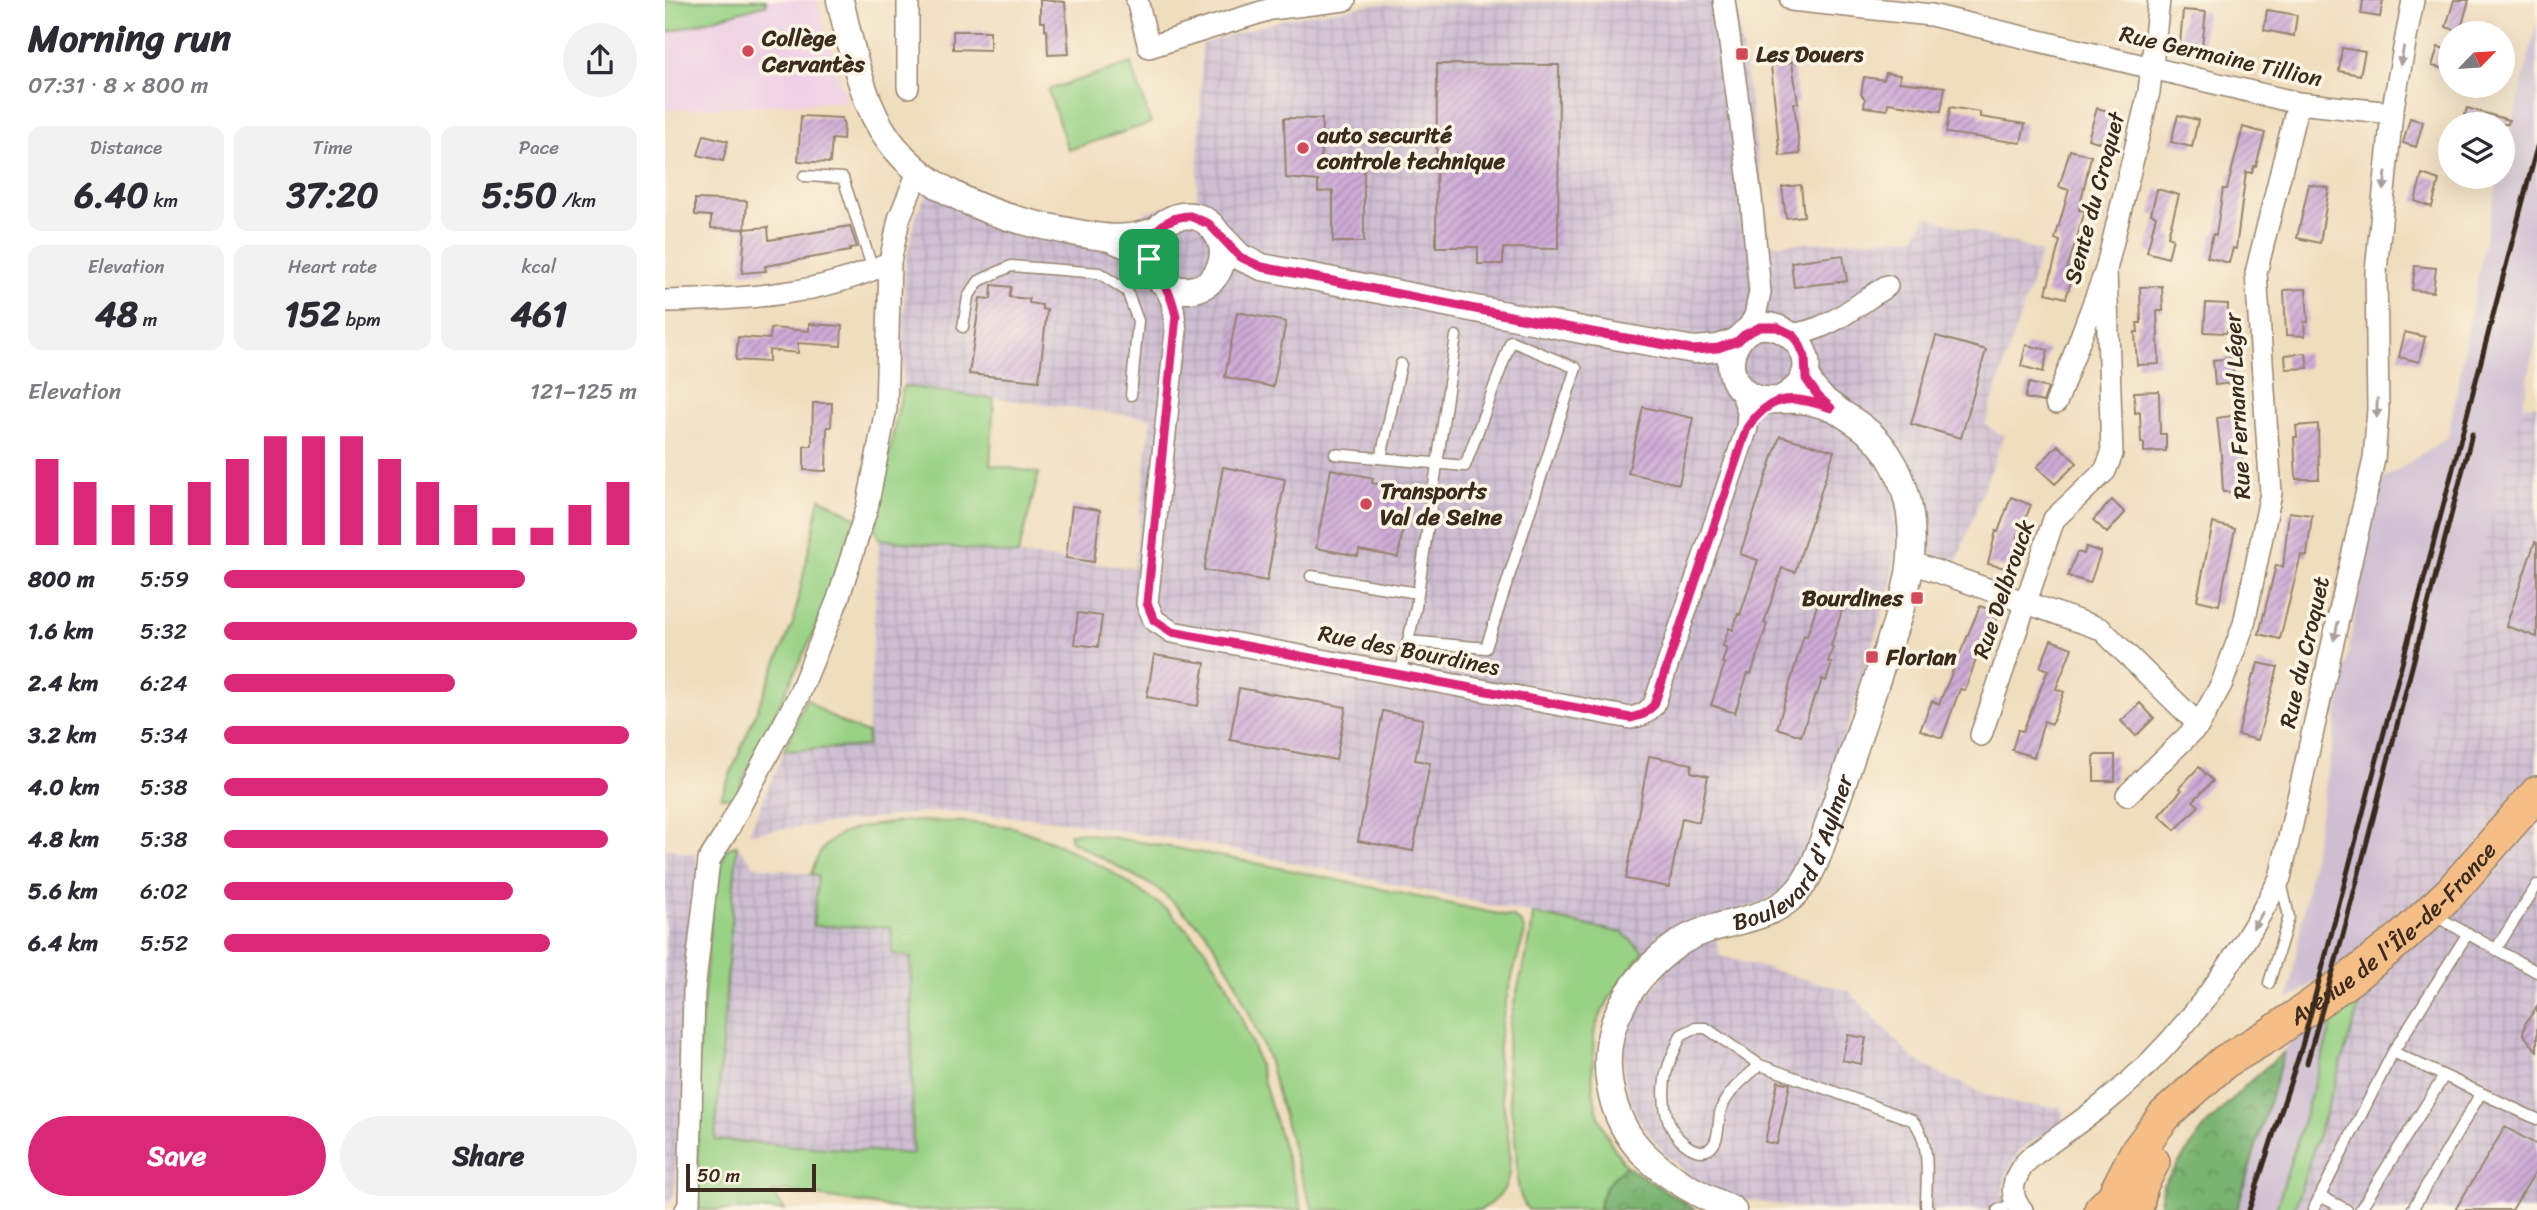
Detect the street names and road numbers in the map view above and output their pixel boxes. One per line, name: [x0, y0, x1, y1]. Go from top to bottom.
street label: Rue Germaine Tillion: [2116, 13, 2327, 100]
street label: Sente du Croquet: [2052, 106, 2138, 289]
street label: Rue Fernand Léger: [2212, 310, 2263, 500]
street label: Rue Delbrouck: [1961, 514, 2046, 664]
street label: Rue du Croquet: [2267, 572, 2342, 732]
street label: Rue des Bourdines: [1315, 613, 1504, 688]
street label: Boulevard d'Aylmer: [1728, 767, 1866, 943]
street label: Avenue de l'Île-de-France: [2280, 832, 2508, 1037]

